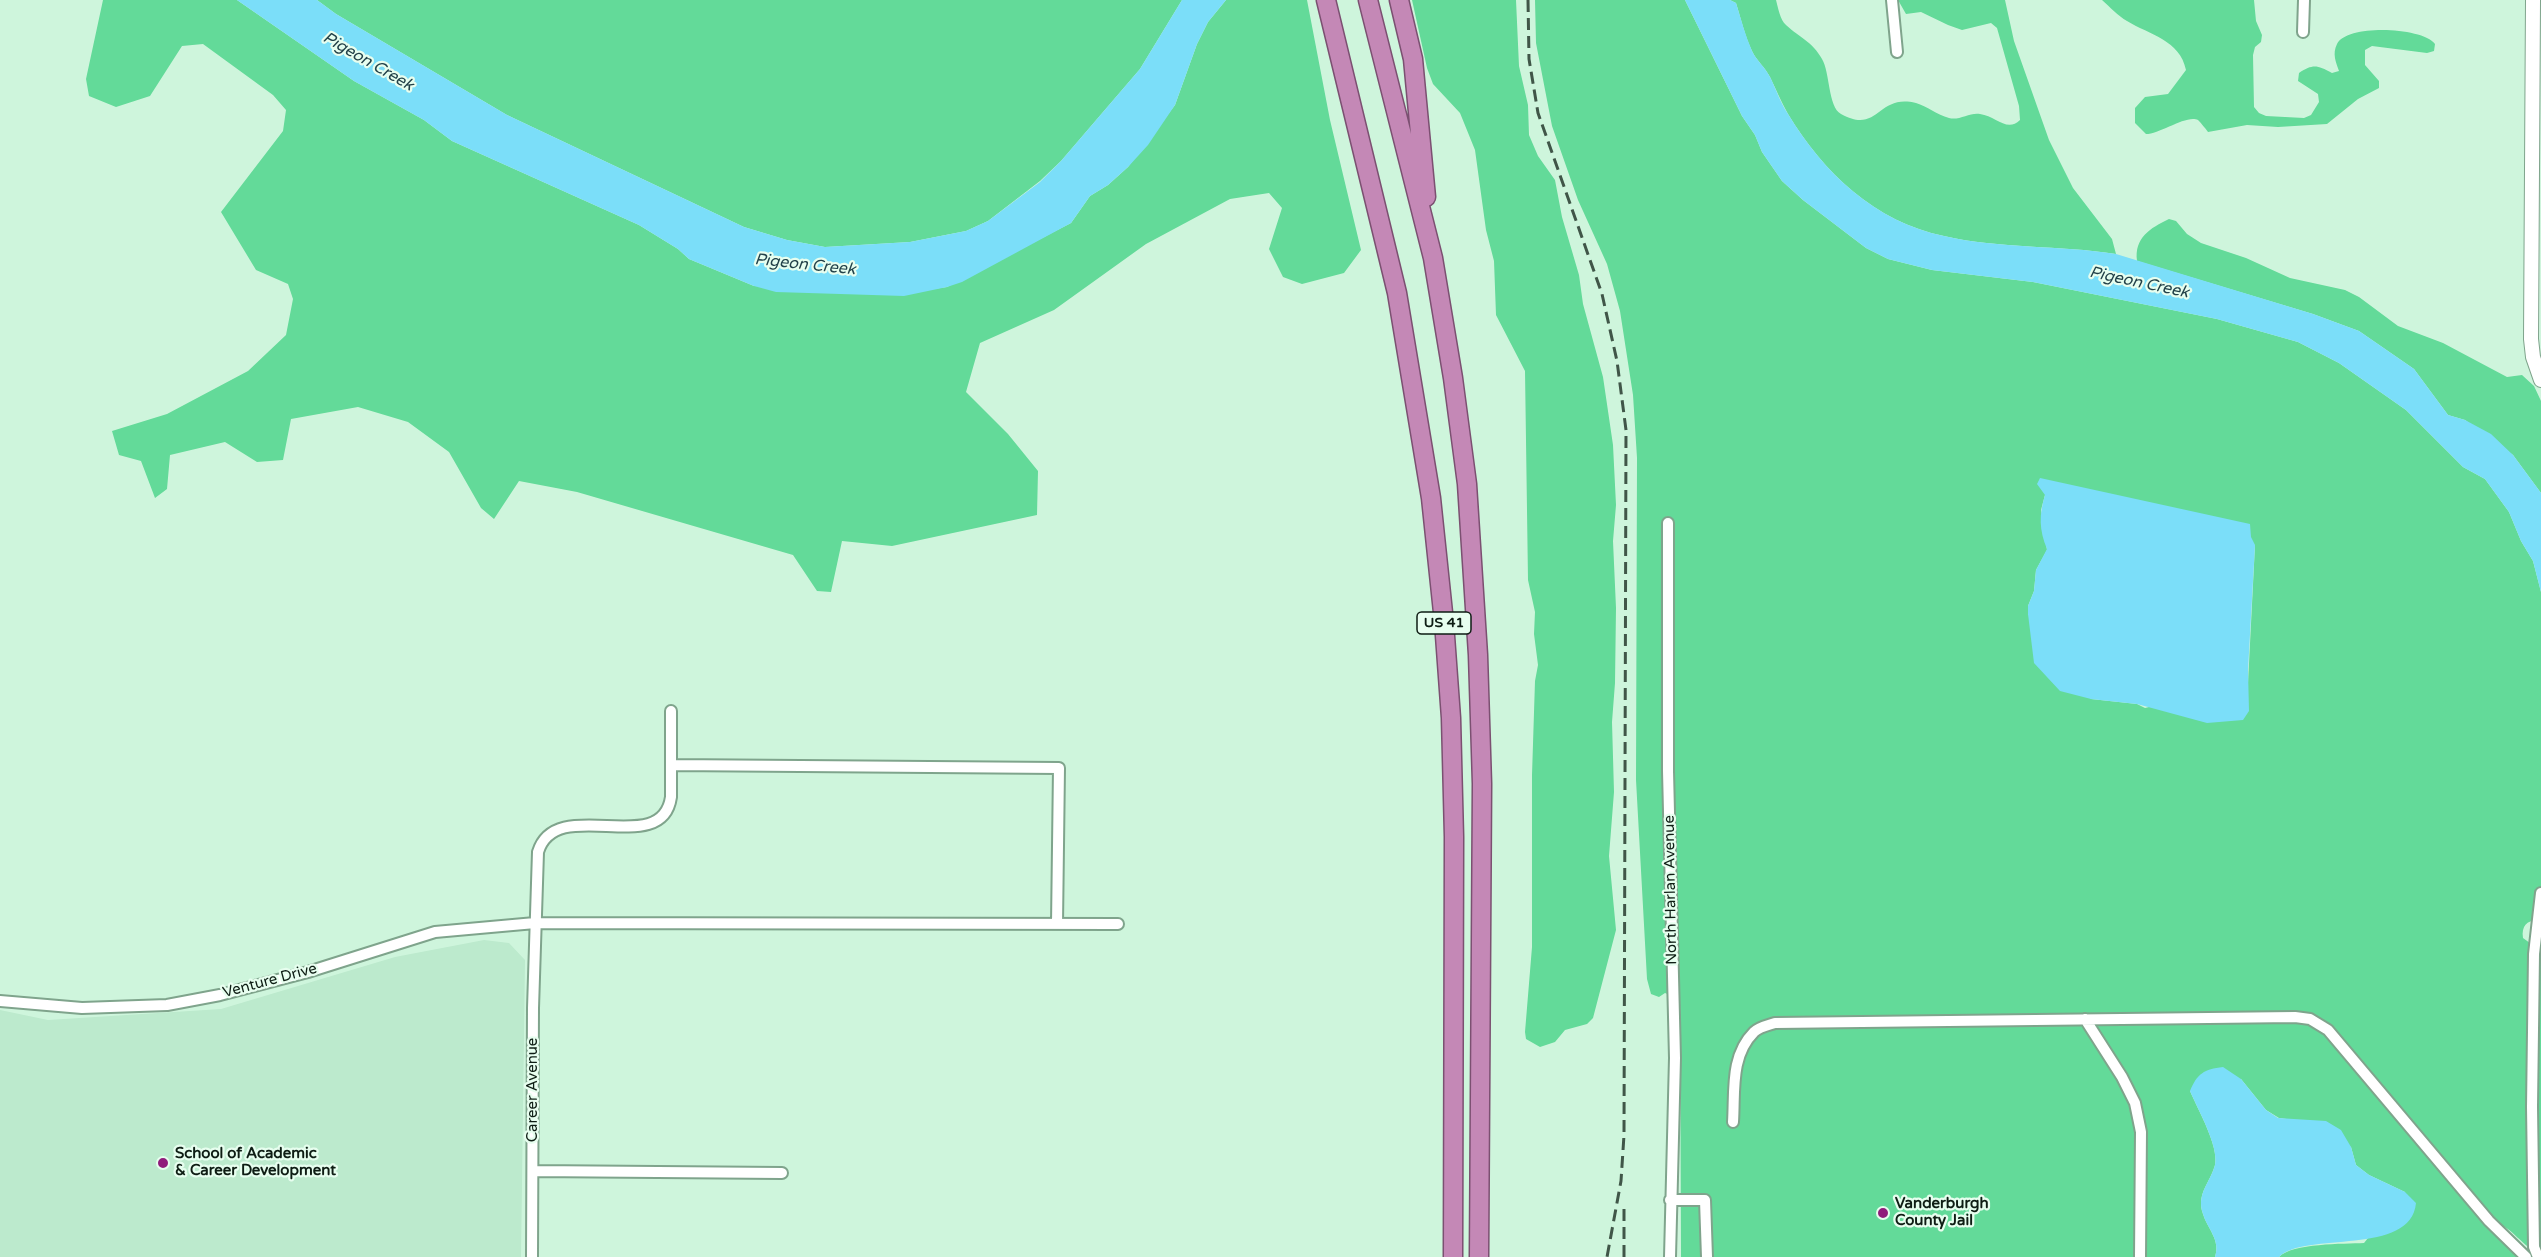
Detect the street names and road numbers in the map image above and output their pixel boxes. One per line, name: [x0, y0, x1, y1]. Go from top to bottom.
road number: US 41: [1417, 612, 1471, 634]
street label: North Harlan Avenue: [1661, 815, 1681, 965]
street label: Venture Drive: [221, 960, 319, 1002]
street label: Career Avenue: [524, 1038, 542, 1142]

